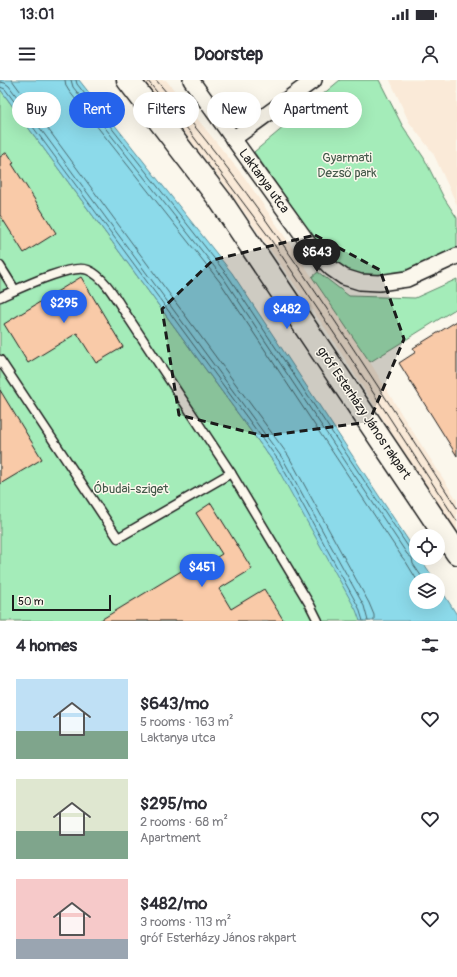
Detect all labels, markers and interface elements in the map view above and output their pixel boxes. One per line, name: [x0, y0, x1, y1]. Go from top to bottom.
text: 13:01: [20, 5, 54, 24]
icon: menu: [16, 43, 38, 65]
text: Doorstep: [194, 43, 263, 66]
icon: person: [419, 43, 441, 65]
chip: Buy: [12, 92, 61, 128]
chip: Rent: [69, 92, 125, 128]
chip: Filters: [133, 92, 199, 128]
chip: New: [207, 92, 261, 128]
chip: Apartment: [269, 92, 362, 128]
street label: Laktanya utca: [235, 146, 293, 216]
park label: Gyarmati Dezső park: [317, 150, 377, 181]
pin: $643: [293, 239, 341, 273]
text: $643: [302, 244, 332, 260]
pin: $295: [40, 290, 88, 324]
text: $295: [50, 295, 78, 311]
pin: $482: [263, 296, 311, 330]
text: $482: [273, 301, 301, 317]
street label: gróf Esterházy János rakpart: [314, 344, 415, 483]
park label: Óbudai-sziget: [93, 481, 169, 497]
map controls: [409, 529, 445, 609]
button: locate: [409, 529, 445, 565]
pin: $451: [178, 554, 226, 588]
text: $451: [189, 559, 215, 575]
button: layers: [409, 573, 445, 609]
scale bar: [12, 593, 111, 612]
text: 50 m: [18, 595, 44, 608]
icon: filters: [419, 634, 441, 656]
text: 4 homes: [16, 635, 77, 656]
text: $643/mo: [140, 693, 209, 714]
icon: home: [48, 695, 96, 743]
icon: heart: [419, 708, 441, 730]
text: 5 rooms · 163 m²: [140, 714, 234, 730]
text: Laktanya utca: [140, 730, 216, 746]
text: $295/mo: [140, 793, 207, 814]
icon: home: [48, 795, 96, 843]
icon: heart: [419, 808, 441, 830]
text: 2 rooms · 68 m²: [140, 814, 228, 830]
text: Apartment: [140, 830, 201, 846]
text: $482/mo: [140, 893, 207, 914]
icon: home: [48, 895, 96, 943]
icon: heart: [419, 908, 441, 930]
text: 3 rooms · 113 m²: [140, 914, 231, 930]
text: gróf Esterházy János rakpart: [140, 930, 296, 946]

